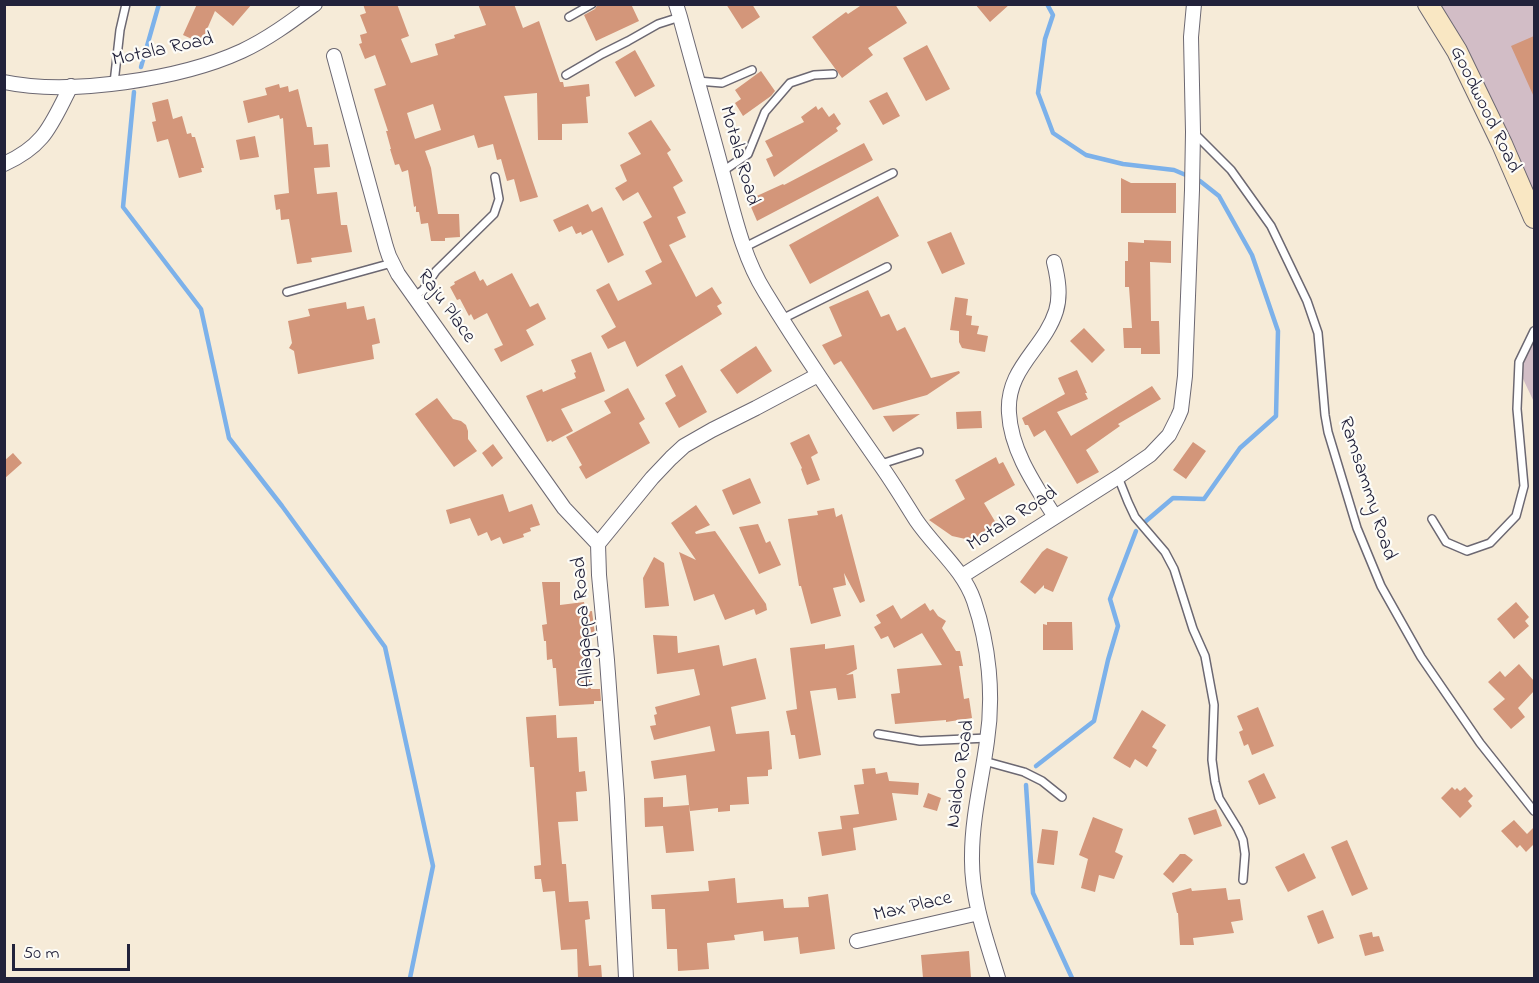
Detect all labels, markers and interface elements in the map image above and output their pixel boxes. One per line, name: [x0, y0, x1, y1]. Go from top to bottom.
street label: Motala Road: [110, 29, 216, 73]
street label: Goodwood Road: [1443, 43, 1525, 177]
street label: Motala Road: [712, 103, 764, 209]
street label: Raju Place: [410, 266, 480, 348]
street label: Ramsammy Road: [1332, 414, 1400, 564]
street label: Motala Road: [963, 482, 1063, 558]
street label: Allagappa Road: [568, 556, 602, 688]
street label: Naidoo Road: [943, 719, 981, 829]
street label: Max Place: [872, 887, 954, 929]
scale bar: [15, 932, 134, 970]
text: 50 m: [23, 941, 60, 967]

